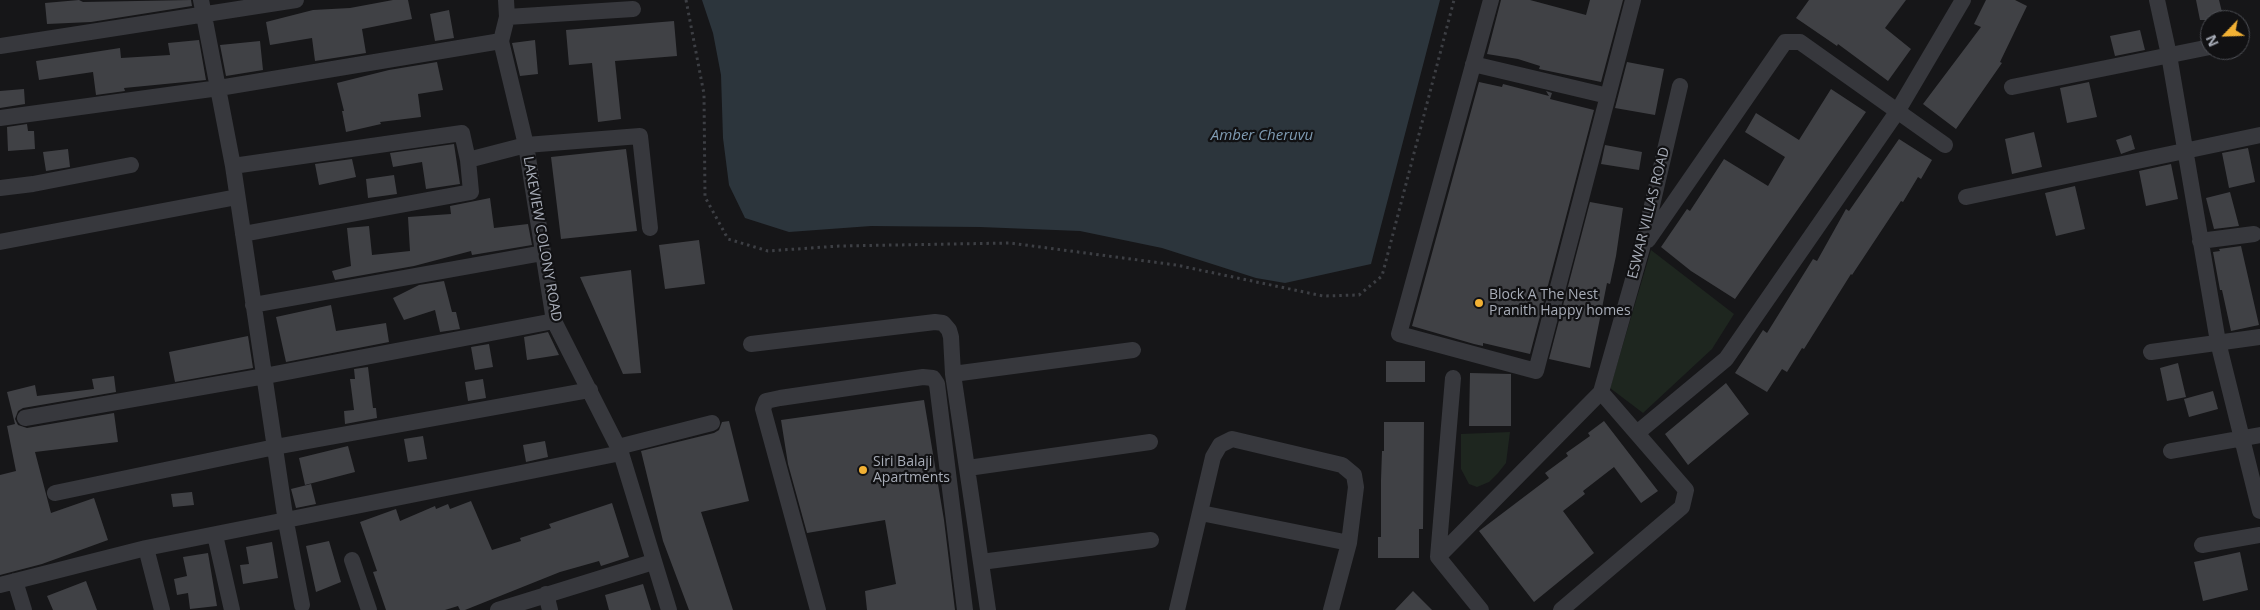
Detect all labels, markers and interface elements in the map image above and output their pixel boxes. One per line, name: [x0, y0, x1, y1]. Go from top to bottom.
north arrow: [2200, 10, 2250, 60]
text: N: [2201, 32, 2223, 50]
water label: Amber Cheruvu: [1211, 127, 1313, 145]
street label: ESWAR VILLAS ROAD: [1625, 145, 1673, 281]
street label: LAKEVIEW COLONY ROAD: [519, 155, 565, 323]
place label: Block A The Nest Pranith Happy homes: [1489, 287, 1631, 320]
marker: Block A The Nest Pranith Happy homes: [1473, 297, 1485, 309]
place label: Siri Balaji Apartments: [873, 454, 950, 487]
marker: Siri Balaji Apartments: [857, 464, 869, 476]

